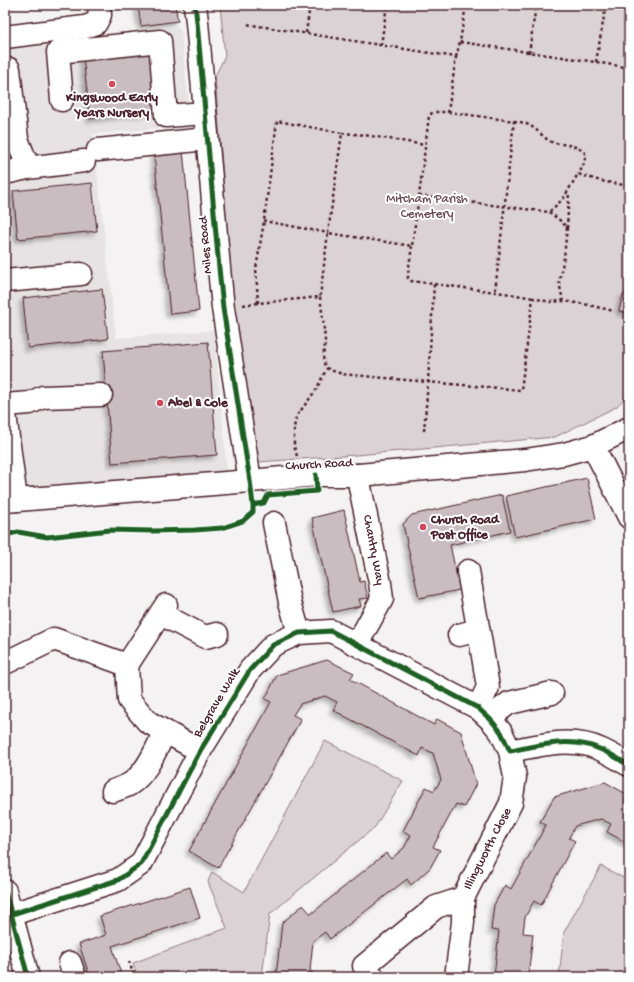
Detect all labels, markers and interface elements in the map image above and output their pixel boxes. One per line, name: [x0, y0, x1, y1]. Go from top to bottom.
marker: Kingswood Early Years Nursery: [107, 79, 117, 89]
place label: Kingswood Early Years Nursery: [65, 91, 158, 121]
park label: Mitcham Parish Cemetery: [386, 192, 468, 222]
street label: Miles Road: [196, 214, 216, 274]
place label: Abel & Cole: [167, 396, 229, 411]
marker: Abel & Cole: [155, 398, 165, 408]
street label: Church Road: [285, 456, 355, 474]
street label: Chantry Way: [359, 513, 387, 587]
place label: Church Road Post Office: [430, 513, 500, 543]
marker: Church Road Post Office: [418, 522, 428, 532]
street label: Belgrave Walk: [190, 665, 244, 741]
street label: Illingworth Close: [461, 805, 515, 893]

